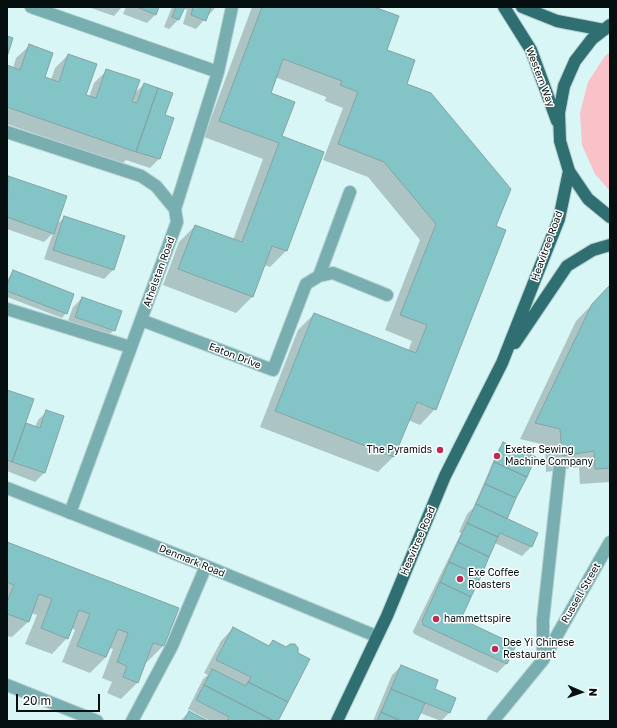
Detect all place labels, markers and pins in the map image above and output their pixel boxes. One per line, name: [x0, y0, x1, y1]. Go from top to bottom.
place label: The Pyramids: [367, 444, 432, 456]
place label: Exeter Sewing Machine Company: [505, 444, 593, 468]
marker: The Pyramids: [435, 445, 445, 455]
marker: Exeter Sewing Machine Company: [492, 451, 502, 461]
place label: Exe Coffee Roasters: [468, 567, 519, 590]
marker: Exe Coffee Roasters: [455, 574, 465, 584]
place label: hammettspire: [444, 613, 511, 625]
marker: hammettspire: [431, 614, 441, 624]
place label: Dee Yi Chinese Restaurant: [503, 637, 574, 660]
marker: Dee Yi Chinese Restaurant: [490, 644, 500, 654]

